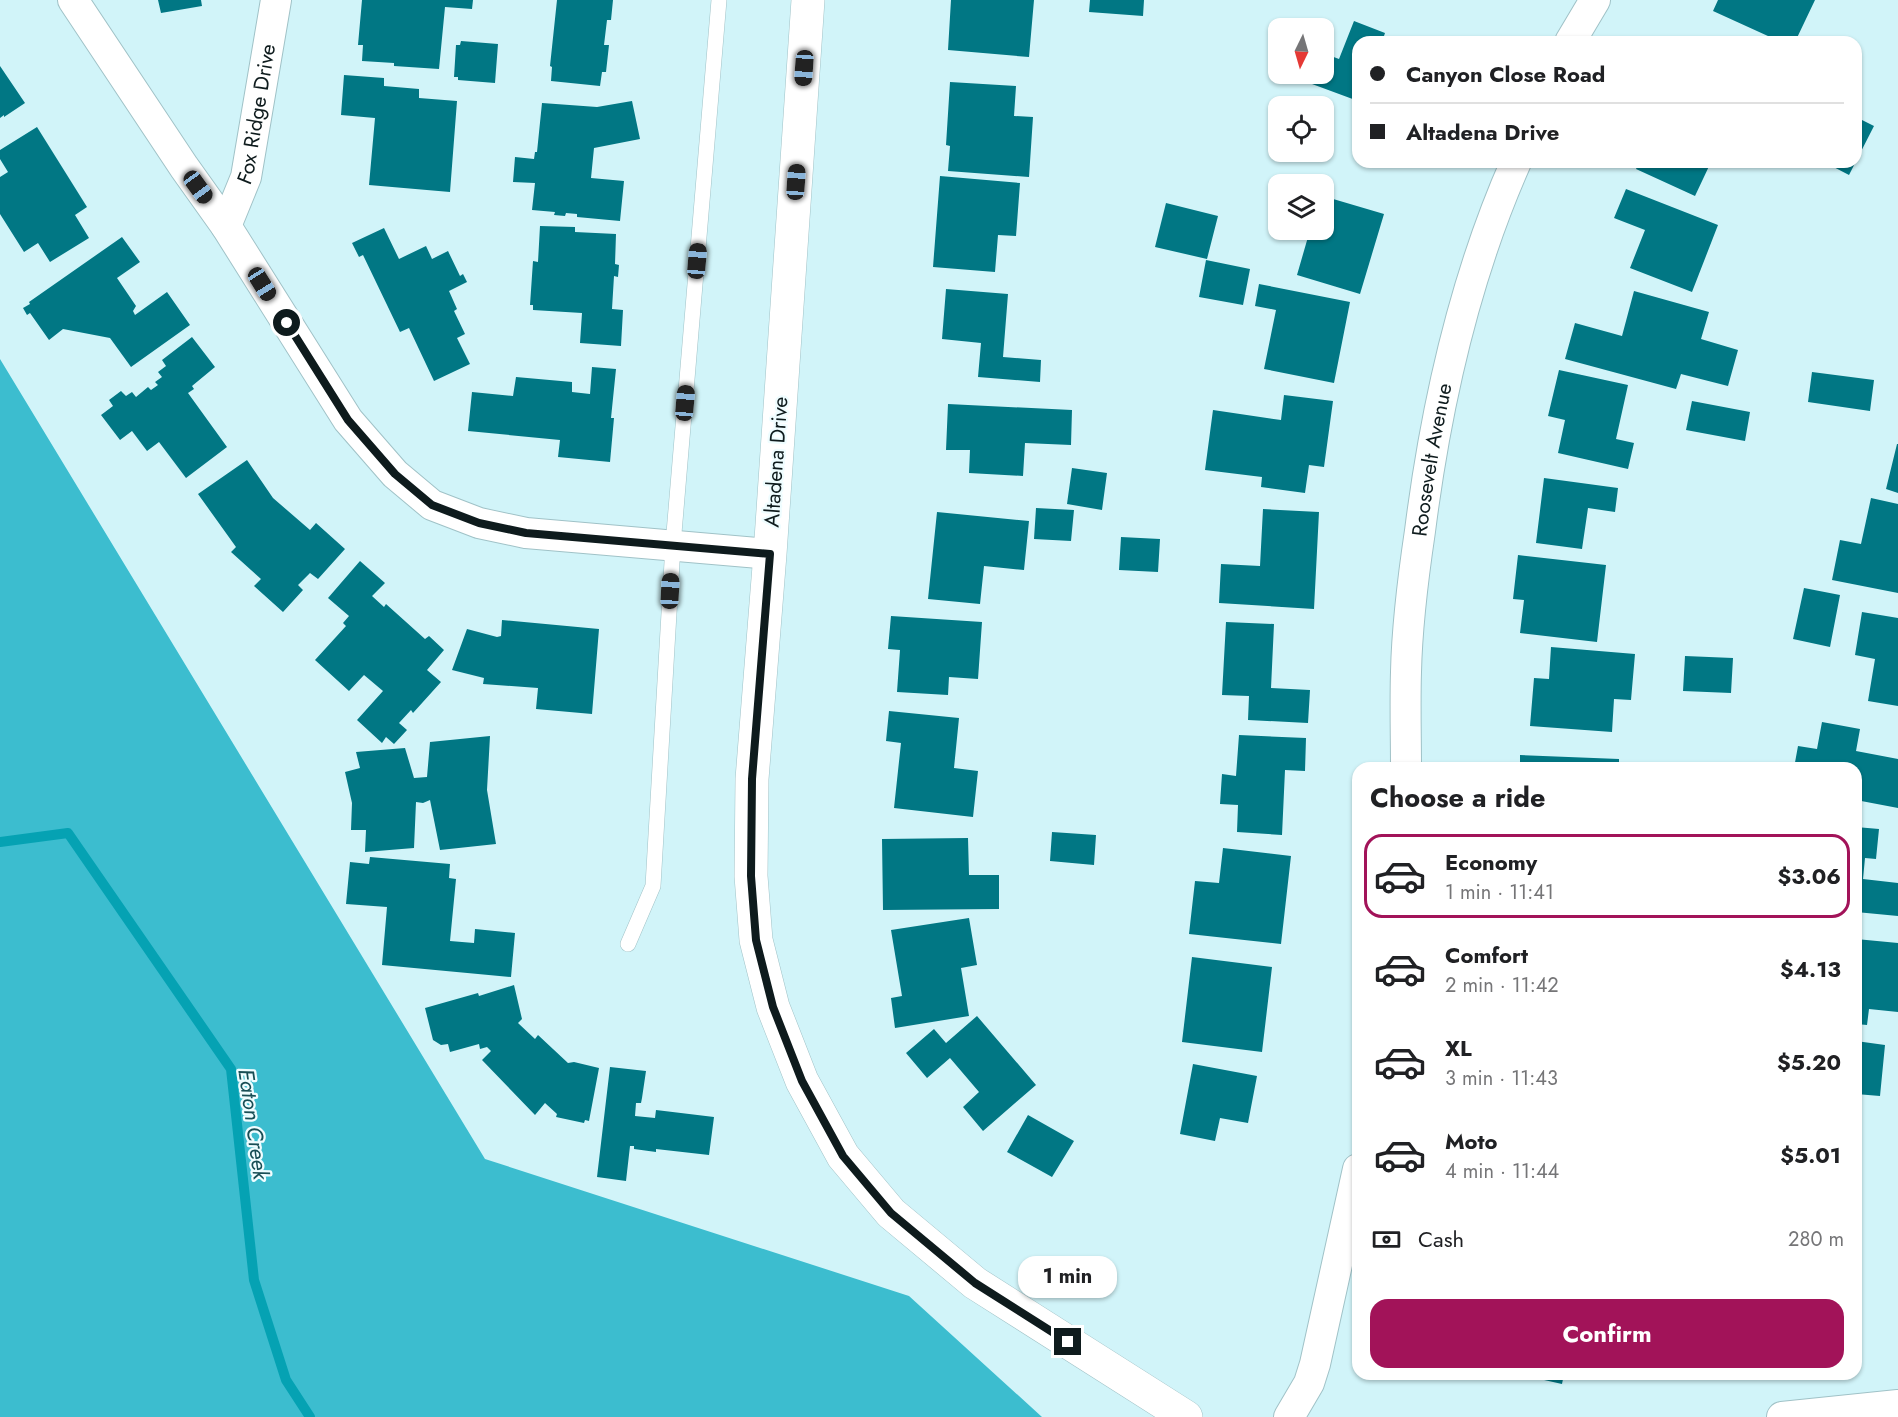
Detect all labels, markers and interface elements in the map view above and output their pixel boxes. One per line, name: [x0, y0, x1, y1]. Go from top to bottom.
north arrow: [1268, 18, 1334, 84]
map controls: [1268, 18, 1334, 240]
street label: Fox Ridge Drive: [230, 42, 283, 189]
car: [794, 49, 814, 87]
text: Canyon Close Road: [1406, 58, 1605, 90]
button: locate: [1268, 96, 1334, 162]
text: Altadena Drive: [1406, 116, 1559, 148]
car: [786, 163, 806, 201]
car: [180, 167, 216, 207]
button: layers: [1268, 174, 1334, 240]
car: [686, 242, 708, 280]
car: [245, 264, 279, 304]
route start: [273, 309, 300, 336]
street label: Roosevelt Avenue: [1404, 380, 1460, 538]
car: [674, 384, 696, 422]
street label: Altadena Drive: [756, 396, 796, 528]
car: [660, 573, 680, 609]
text: Choose a ride: [1370, 778, 1545, 817]
text: Economy: [1445, 846, 1537, 878]
icon: car: [1373, 849, 1427, 903]
text: $3.06: [1778, 860, 1841, 892]
text: 1 min · 11:41: [1445, 878, 1554, 907]
text: Comfort: [1445, 939, 1528, 971]
icon: car: [1373, 942, 1427, 996]
text: $4.13: [1780, 953, 1841, 985]
text: 2 min · 11:42: [1445, 971, 1559, 1000]
text: XL: [1445, 1032, 1472, 1064]
icon: car: [1373, 1035, 1427, 1089]
text: $5.20: [1777, 1046, 1841, 1078]
text: 3 min · 11:43: [1445, 1064, 1558, 1093]
water label: Eaton Creek: [230, 1067, 278, 1183]
text: Moto: [1445, 1125, 1498, 1157]
icon: car: [1373, 1128, 1427, 1182]
text: $5.01: [1780, 1139, 1841, 1171]
text: 4 min · 11:44: [1445, 1157, 1559, 1186]
icon: cash: [1370, 1223, 1403, 1256]
text: Cash: [1418, 1223, 1464, 1255]
text: 280 m: [1788, 1225, 1844, 1254]
callout: 1 min: [1018, 1255, 1118, 1297]
text: 1 min: [1043, 1262, 1092, 1291]
button: Confirm: [1370, 1299, 1844, 1368]
route end: [1054, 1328, 1081, 1355]

